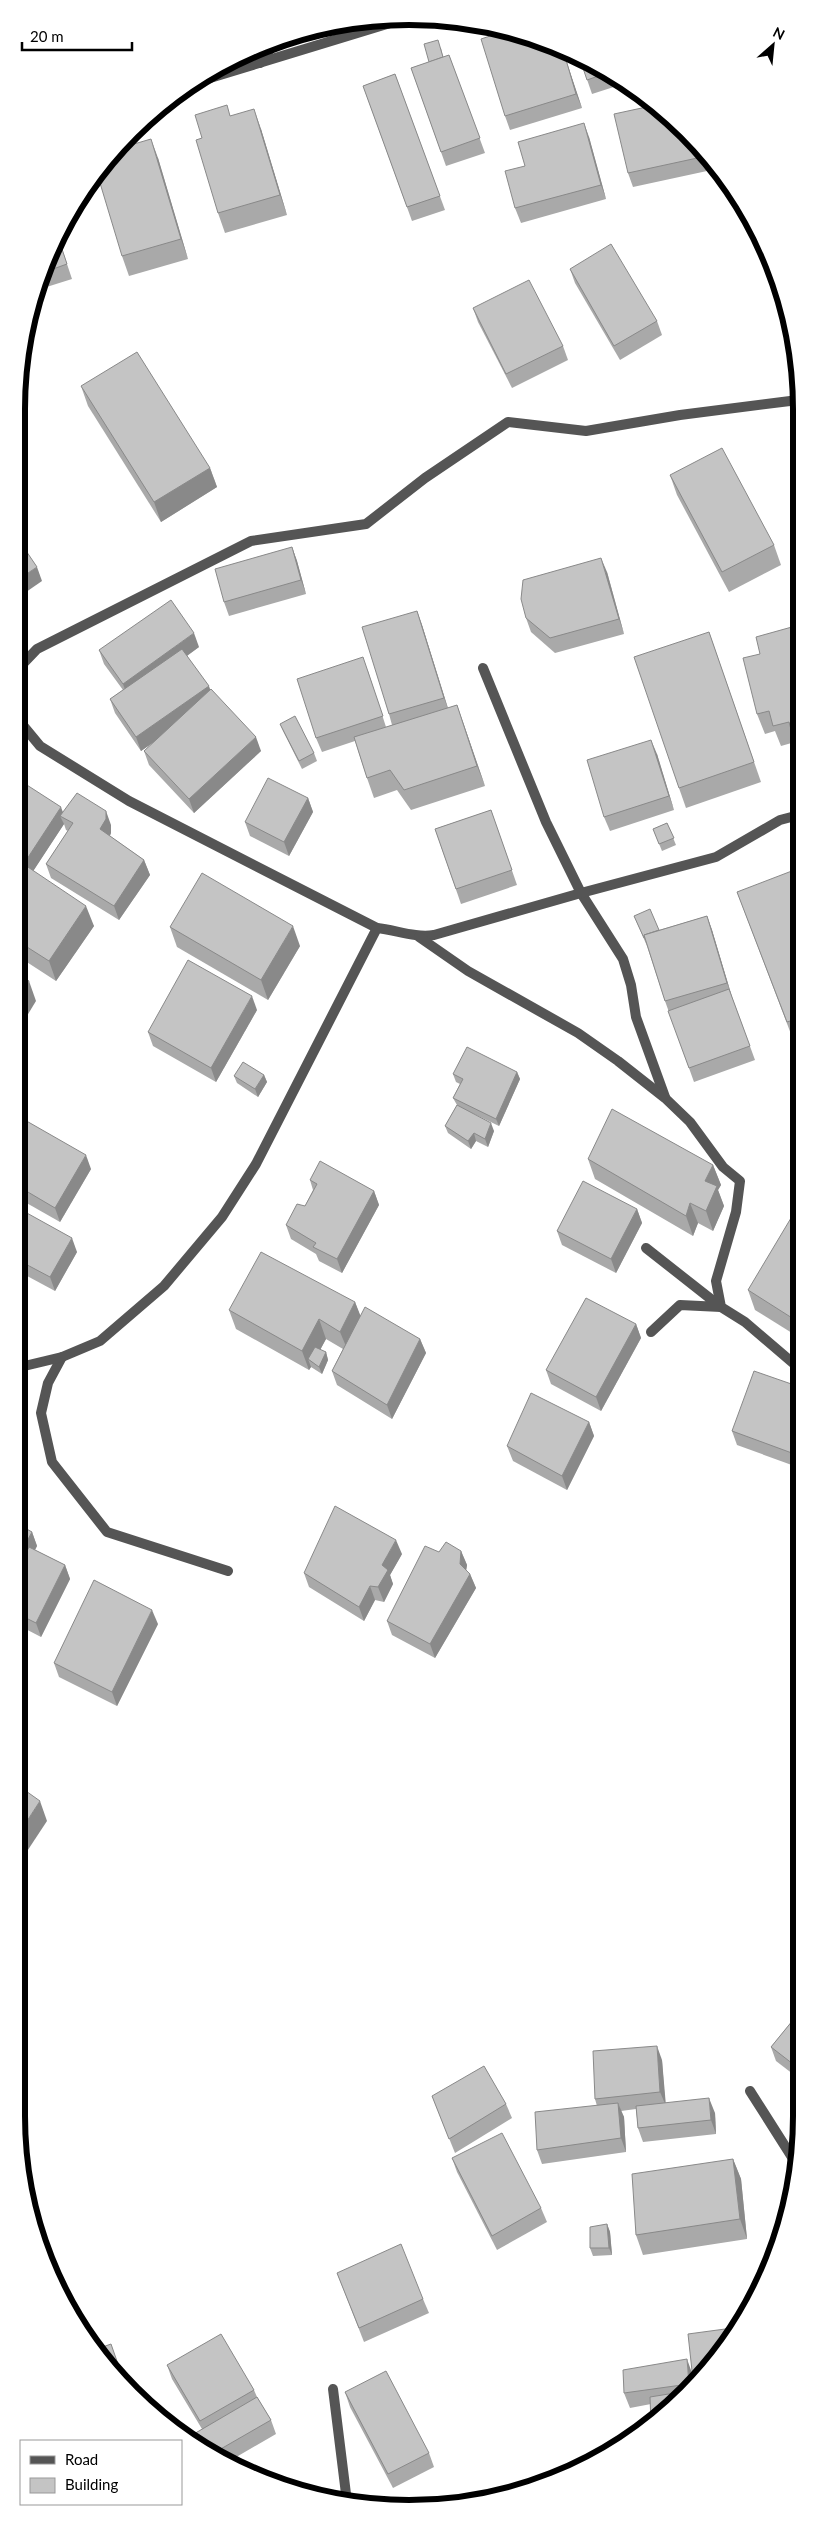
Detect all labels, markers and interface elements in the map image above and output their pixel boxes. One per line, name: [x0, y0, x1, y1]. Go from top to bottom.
scale bar: [22, 20, 132, 52]
north arrow: [748, 20, 798, 70]
text: N: [770, 23, 788, 43]
text: 20 m: [30, 27, 64, 45]
legend: [20, 2440, 182, 2505]
text: Road: [65, 2450, 98, 2468]
text: Building: [65, 2475, 118, 2493]

